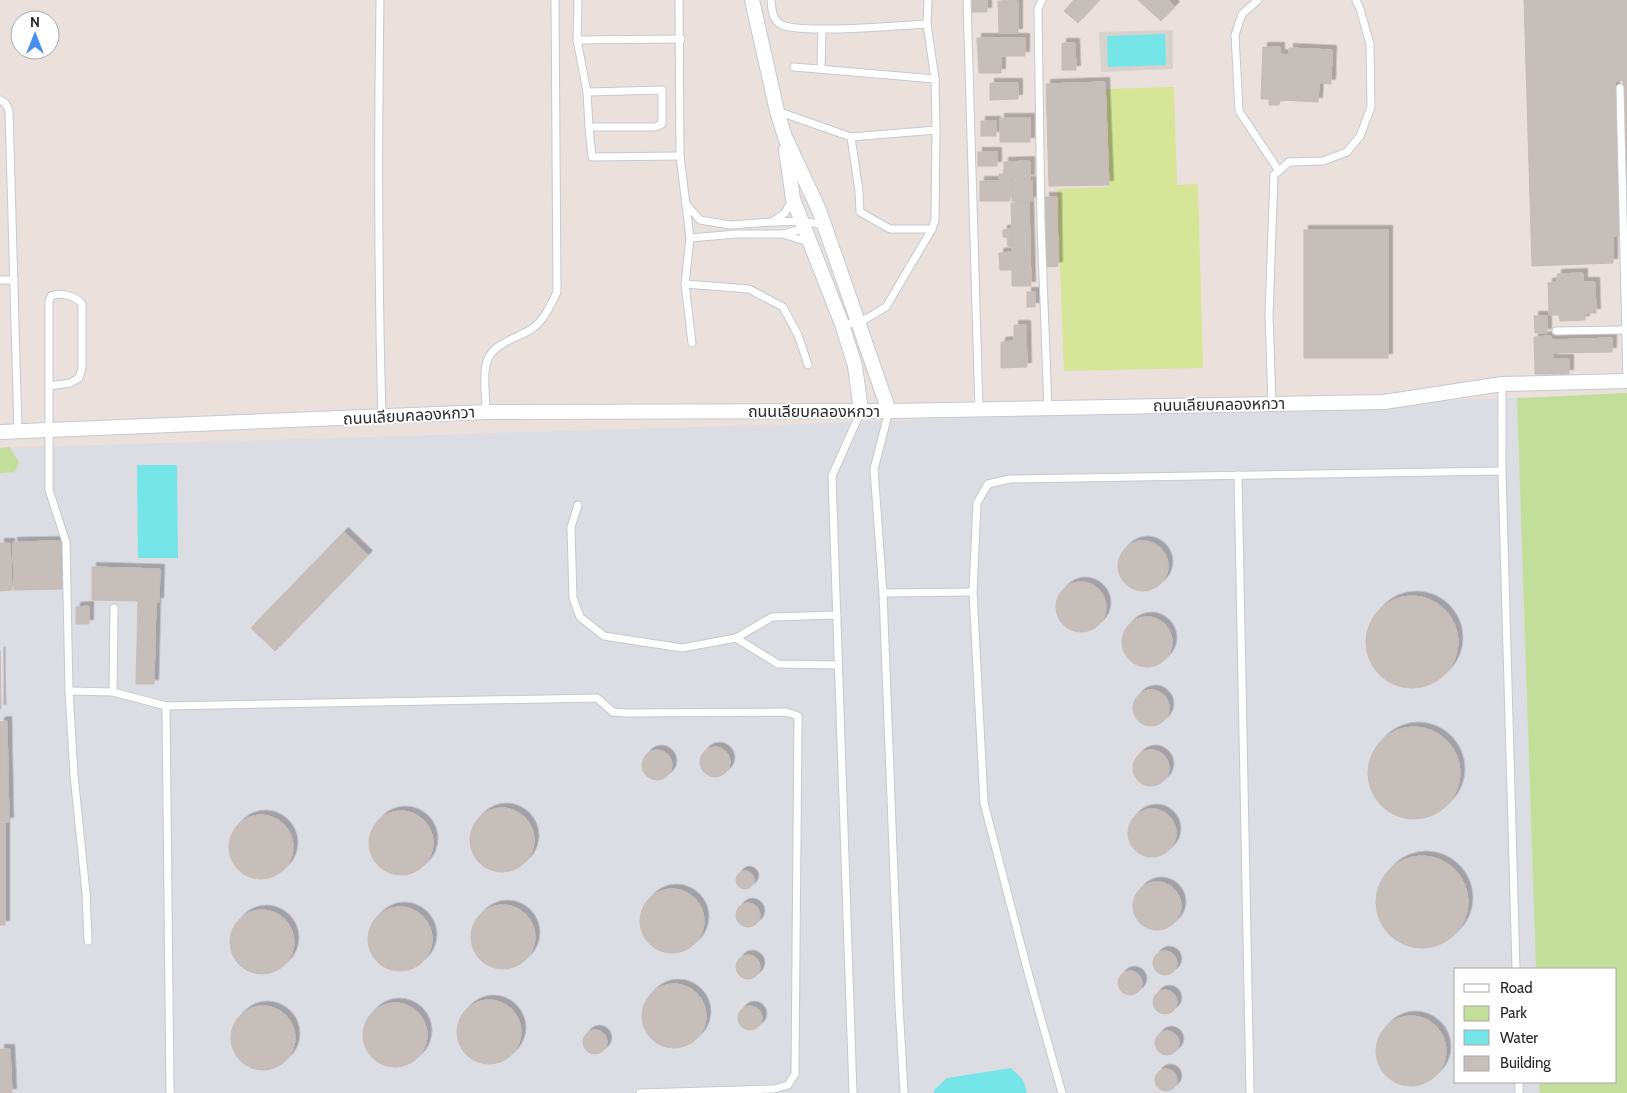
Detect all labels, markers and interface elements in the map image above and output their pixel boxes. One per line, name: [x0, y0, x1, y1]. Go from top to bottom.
north arrow: [10, 10, 60, 60]
text: N: [30, 13, 40, 31]
street label: ถนนเลียบคลองหกวา: [1153, 394, 1285, 415]
street label: ถนนเลียบคลองหกวา: [748, 402, 880, 421]
street label: ถนนเลียบคลองหกวา: [343, 403, 476, 428]
legend: [1454, 968, 1617, 1083]
text: Road: [1500, 979, 1533, 997]
text: Park: [1500, 1004, 1527, 1022]
text: Water: [1500, 1029, 1538, 1047]
text: Building: [1500, 1054, 1551, 1072]

